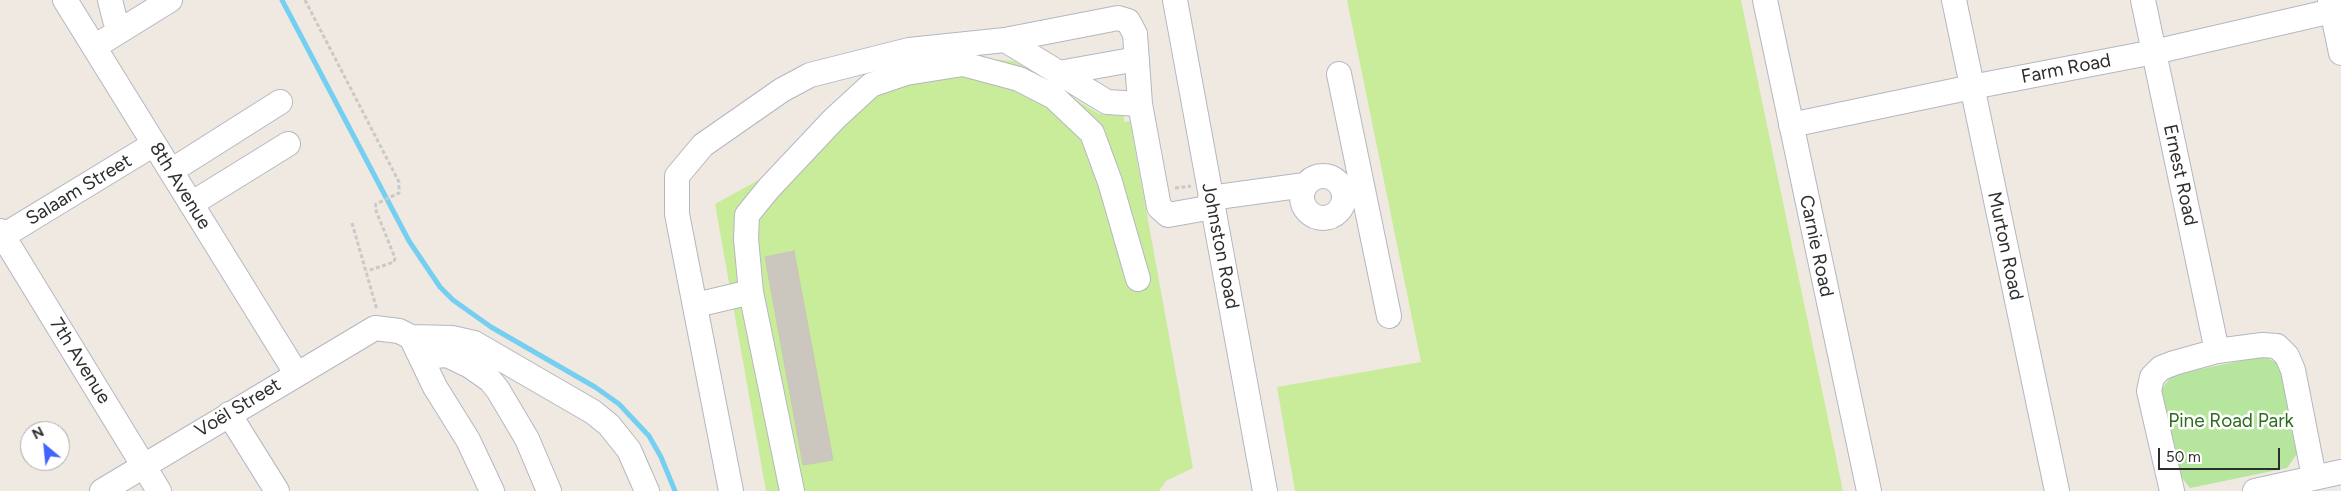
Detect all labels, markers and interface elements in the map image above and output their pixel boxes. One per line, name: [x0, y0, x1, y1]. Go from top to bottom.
street label: Farm Road: [2019, 49, 2113, 89]
street label: Ernest Road: [2158, 122, 2202, 228]
street label: 8th Avenue: [144, 138, 216, 234]
street label: Salaam Street: [22, 150, 136, 230]
street label: Johnston Road: [1197, 181, 1243, 311]
street label: Murton Road: [1982, 190, 2028, 302]
street label: Carnie Road: [1794, 193, 1838, 299]
street label: 7th Avenue: [45, 314, 115, 408]
street label: Voël Street: [191, 374, 285, 442]
park label: Pine Road Park: [2168, 410, 2294, 432]
north arrow: [20, 421, 70, 471]
text: N: [29, 423, 47, 443]
scale bar: [2161, 438, 2284, 470]
text: 50 m: [2166, 448, 2201, 466]

